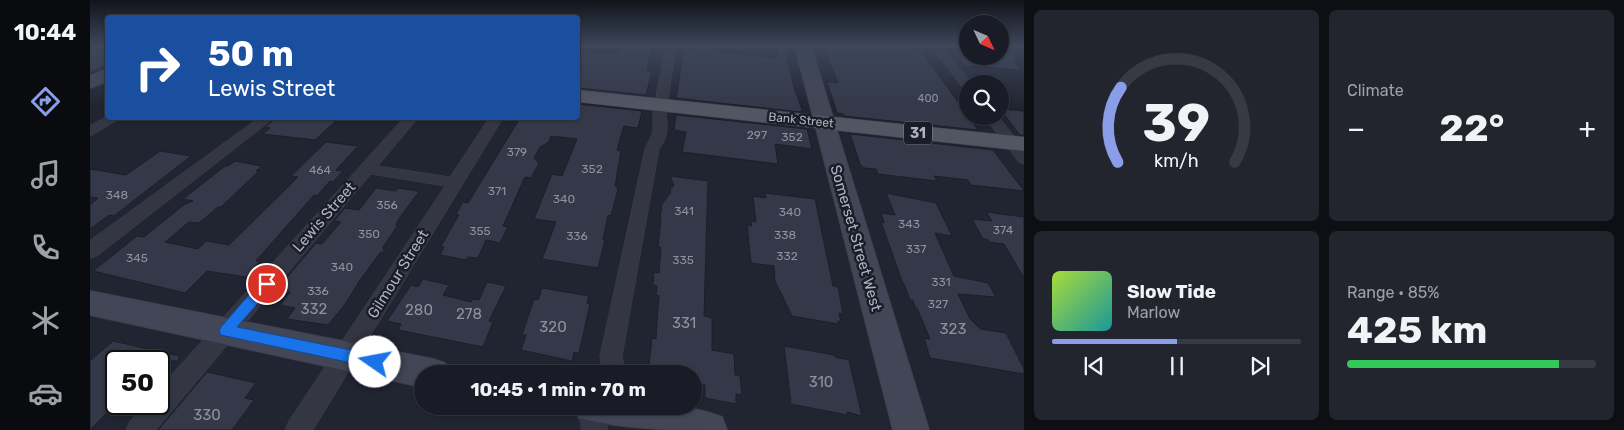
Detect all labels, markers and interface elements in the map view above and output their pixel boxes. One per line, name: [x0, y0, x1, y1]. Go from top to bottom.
north arrow: [959, 15, 1009, 65]
map controls: [959, 15, 1009, 125]
text: 10:44: [14, 19, 76, 46]
text: 50 m: [208, 33, 294, 75]
icon: right: [125, 35, 190, 100]
text: Lewis Street: [208, 75, 335, 102]
button: search: [959, 75, 1009, 125]
text: Climate: [1347, 81, 1404, 100]
icon: directions: [28, 84, 63, 119]
house number: 400: [918, 92, 938, 105]
text: 39: [1143, 92, 1210, 154]
text: 22°: [1439, 105, 1504, 151]
street label: Bank Street: [768, 110, 835, 130]
text: −: [1347, 112, 1365, 145]
text: +: [1579, 112, 1596, 145]
road number: 31: [904, 122, 932, 144]
house number: 297: [747, 128, 767, 142]
house number: 352: [781, 130, 803, 144]
house number: 379: [507, 145, 527, 159]
text: km/h: [1154, 150, 1199, 171]
icon: music: [28, 157, 63, 192]
house number: 352: [581, 162, 603, 176]
house number: 464: [309, 163, 332, 177]
street label: Somerset Street West: [826, 163, 886, 313]
street label: Lewis Street: [289, 178, 359, 256]
house number: 371: [488, 184, 506, 198]
house number: 348: [106, 188, 128, 202]
house number: 340: [553, 192, 575, 206]
house number: 356: [376, 198, 398, 212]
house number: 341: [674, 204, 694, 218]
house number: 340: [779, 205, 801, 219]
house number: 343: [898, 217, 920, 231]
house number: 374: [993, 223, 1014, 237]
house number: 355: [469, 224, 491, 238]
street label: Gilmour Street: [364, 226, 432, 322]
house number: 350: [358, 227, 380, 241]
house number: 338: [774, 228, 796, 242]
house number: 336: [566, 229, 588, 243]
icon: phone: [28, 230, 63, 265]
house number: 337: [906, 242, 926, 256]
house number: 332: [776, 249, 798, 263]
house number: 345: [126, 251, 148, 265]
house number: 335: [672, 253, 694, 267]
house number: 340: [331, 260, 353, 274]
pin: [246, 263, 288, 305]
icon: arrive: [253, 270, 281, 298]
house number: 331: [931, 275, 951, 289]
text: Slow Tide: [1127, 280, 1216, 303]
text: Range · 85%: [1347, 283, 1440, 302]
house number: 336: [307, 284, 329, 298]
house number: 327: [928, 297, 948, 311]
house number: 332: [301, 300, 328, 318]
house number: 280: [405, 301, 433, 319]
icon: climate: [28, 303, 63, 338]
text: Marlow: [1127, 303, 1180, 322]
house number: 278: [456, 305, 482, 323]
text: 425 km: [1347, 307, 1487, 353]
house number: 331: [672, 314, 696, 332]
house number: 320: [539, 318, 567, 336]
house number: 323: [940, 320, 966, 338]
position arrow: [348, 335, 400, 387]
speed limit sign: 50: [105, 350, 170, 415]
icon: previous: [1080, 352, 1108, 380]
icon: pause: [1163, 352, 1191, 380]
icon: next: [1246, 352, 1274, 380]
house number: 310: [809, 373, 833, 391]
icon: car: [28, 376, 63, 411]
text: 10:45 · 1 min · 70 m: [470, 378, 646, 401]
house number: 330: [193, 406, 221, 424]

